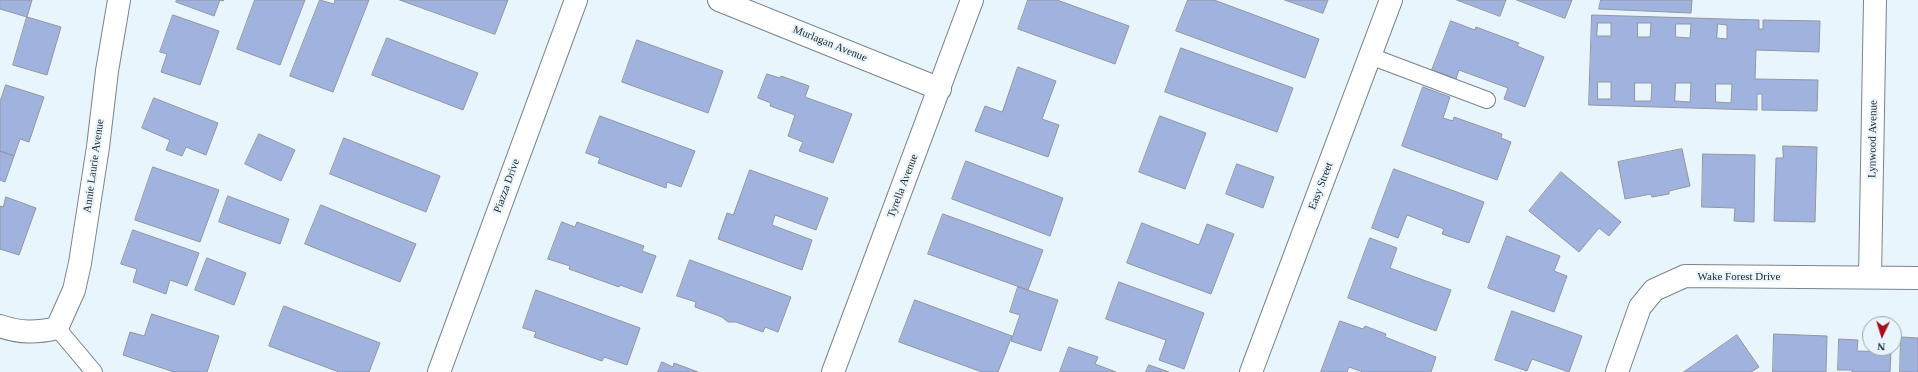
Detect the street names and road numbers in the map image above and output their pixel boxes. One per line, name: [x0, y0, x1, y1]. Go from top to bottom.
street label: Murlagan Avenue: [791, 23, 869, 65]
street label: Lynwood Avenue: [1866, 100, 1880, 178]
street label: Annie Laurie Avenue: [81, 118, 107, 214]
street label: Tyrella Avenue: [885, 152, 921, 220]
street label: Piazza Drive: [491, 157, 523, 215]
street label: Easy Street: [1306, 160, 1336, 212]
street label: Wake Forest Drive: [1698, 270, 1780, 284]

